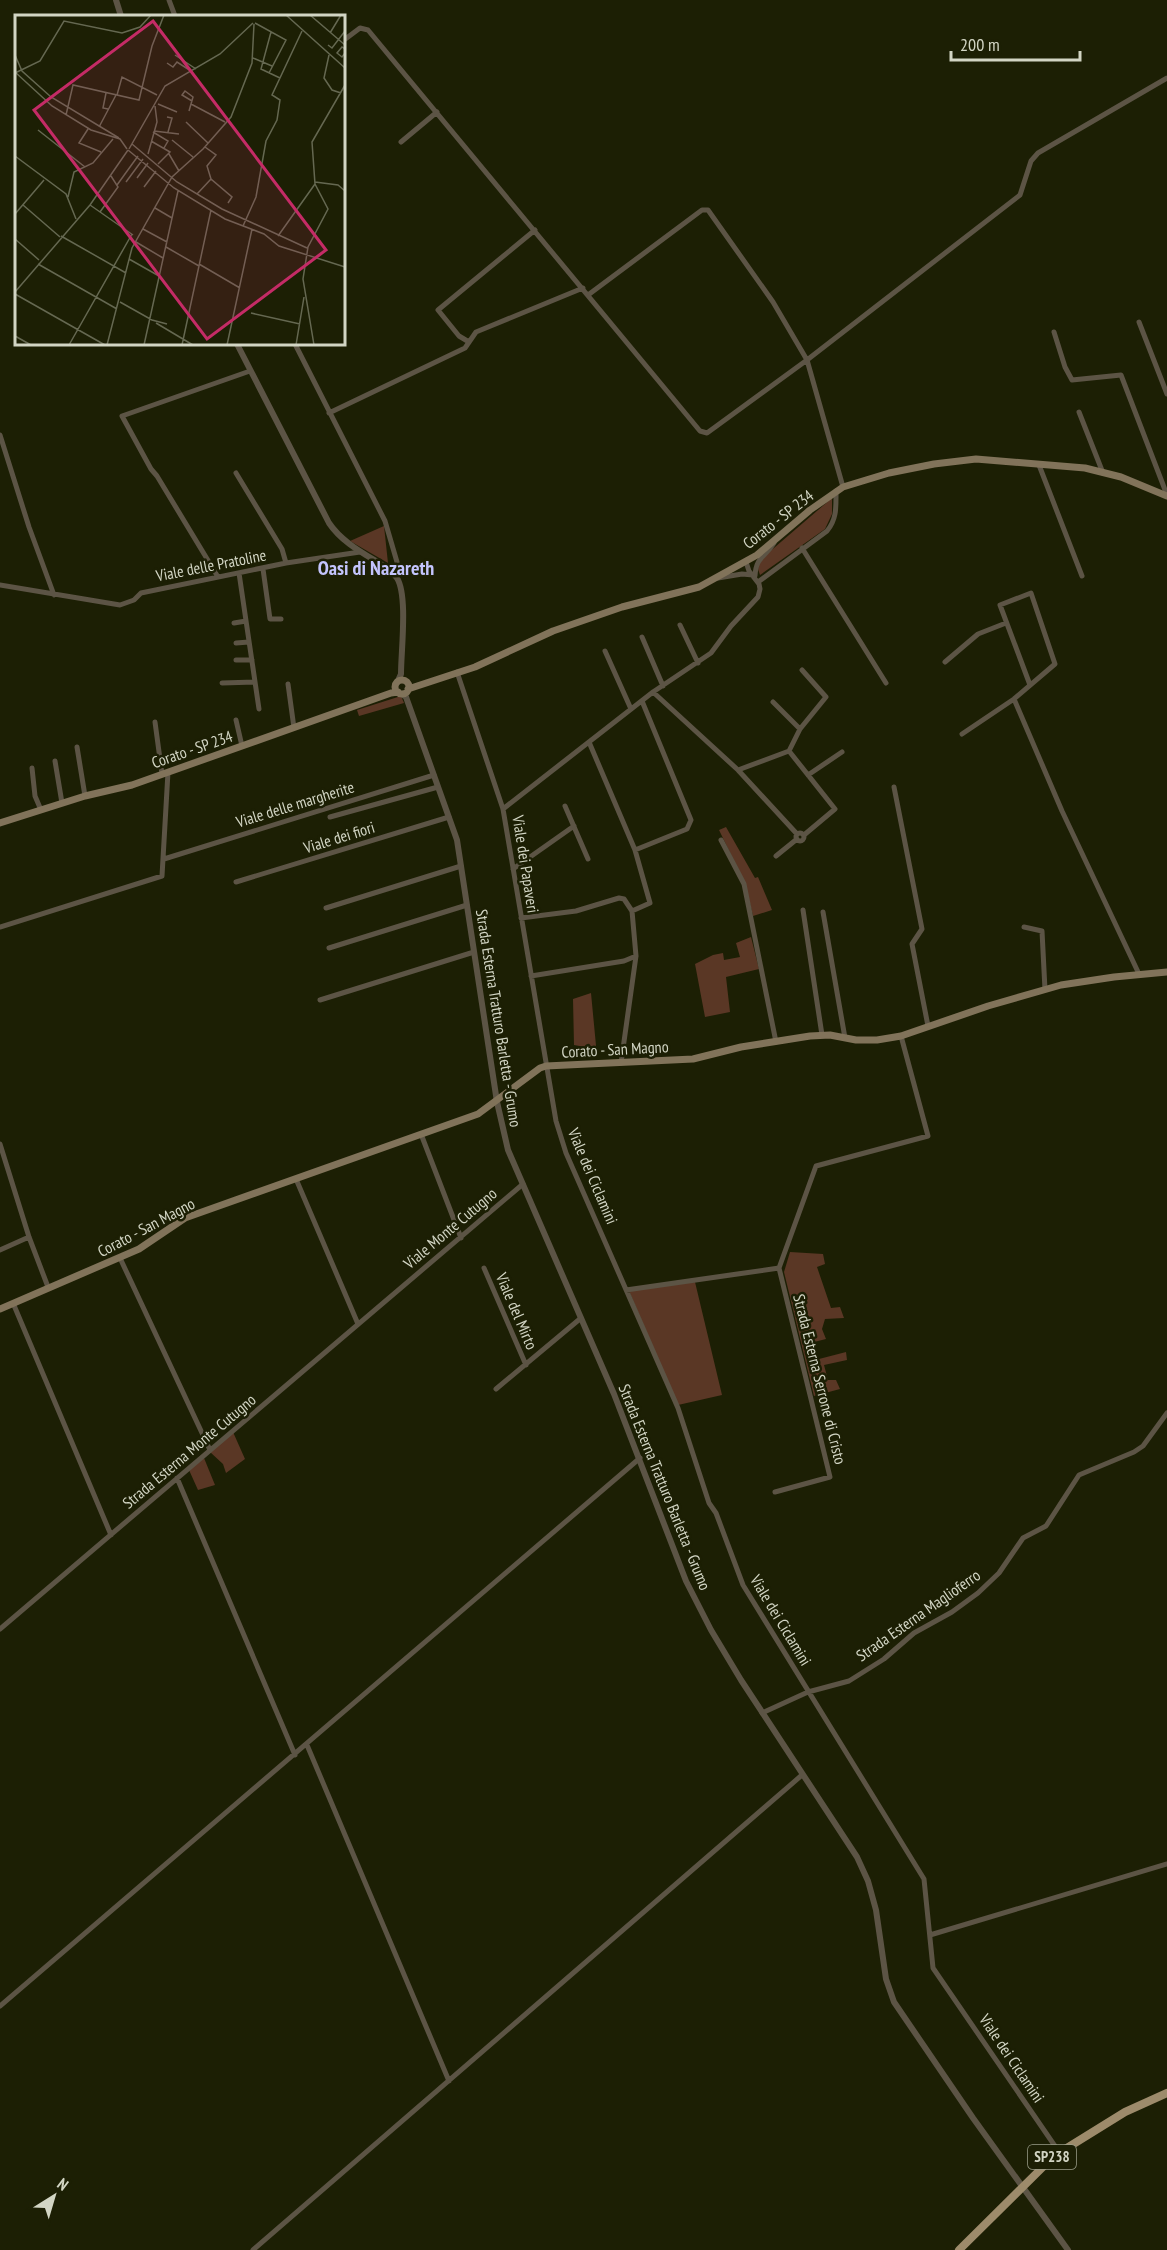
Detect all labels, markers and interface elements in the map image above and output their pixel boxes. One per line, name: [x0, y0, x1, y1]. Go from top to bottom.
inset map: [15, 15, 345, 345]
scale bar: [951, 24, 1080, 62]
text: 200 m: [960, 33, 1000, 56]
street label: Corato - SP 234: [739, 485, 817, 553]
street label: Viale delle Pratoline: [153, 545, 268, 586]
district label: Oasi di Nazareth: [318, 555, 434, 581]
street label: Corato - SP 234: [149, 726, 235, 772]
street label: Viale delle margherite: [233, 777, 356, 832]
street label: Viale dei Papaveri: [508, 813, 544, 914]
street label: Viale dei fiori: [300, 817, 377, 858]
street label: Strada Esterna Tratturo Barletta - Grumo: [472, 908, 526, 1128]
street label: Corato - San Magno: [561, 1036, 669, 1062]
street label: Viale dei Ciclamini: [563, 1124, 622, 1227]
street label: Viale Monte Cutugno: [399, 1183, 501, 1273]
street label: Corato - San Magno: [94, 1193, 198, 1261]
street label: Viale del Mirto: [492, 1269, 542, 1352]
street label: Strada Esterna Serrone di Cristo: [789, 1292, 851, 1466]
street label: Strada Esterna Tratturo Barletta - Grumo: [614, 1381, 716, 1593]
street label: Strada Esterna Monte Cutugno: [118, 1389, 260, 1513]
street label: Strada Esterna Maglioferro: [852, 1565, 984, 1665]
street label: Viale dei Ciclamini: [746, 1570, 816, 1669]
street label: Viale dei Ciclamini: [975, 2009, 1049, 2106]
road number: SP238: [1028, 2145, 1076, 2169]
north arrow: [24, 2166, 84, 2226]
text: N: [54, 2173, 72, 2195]

